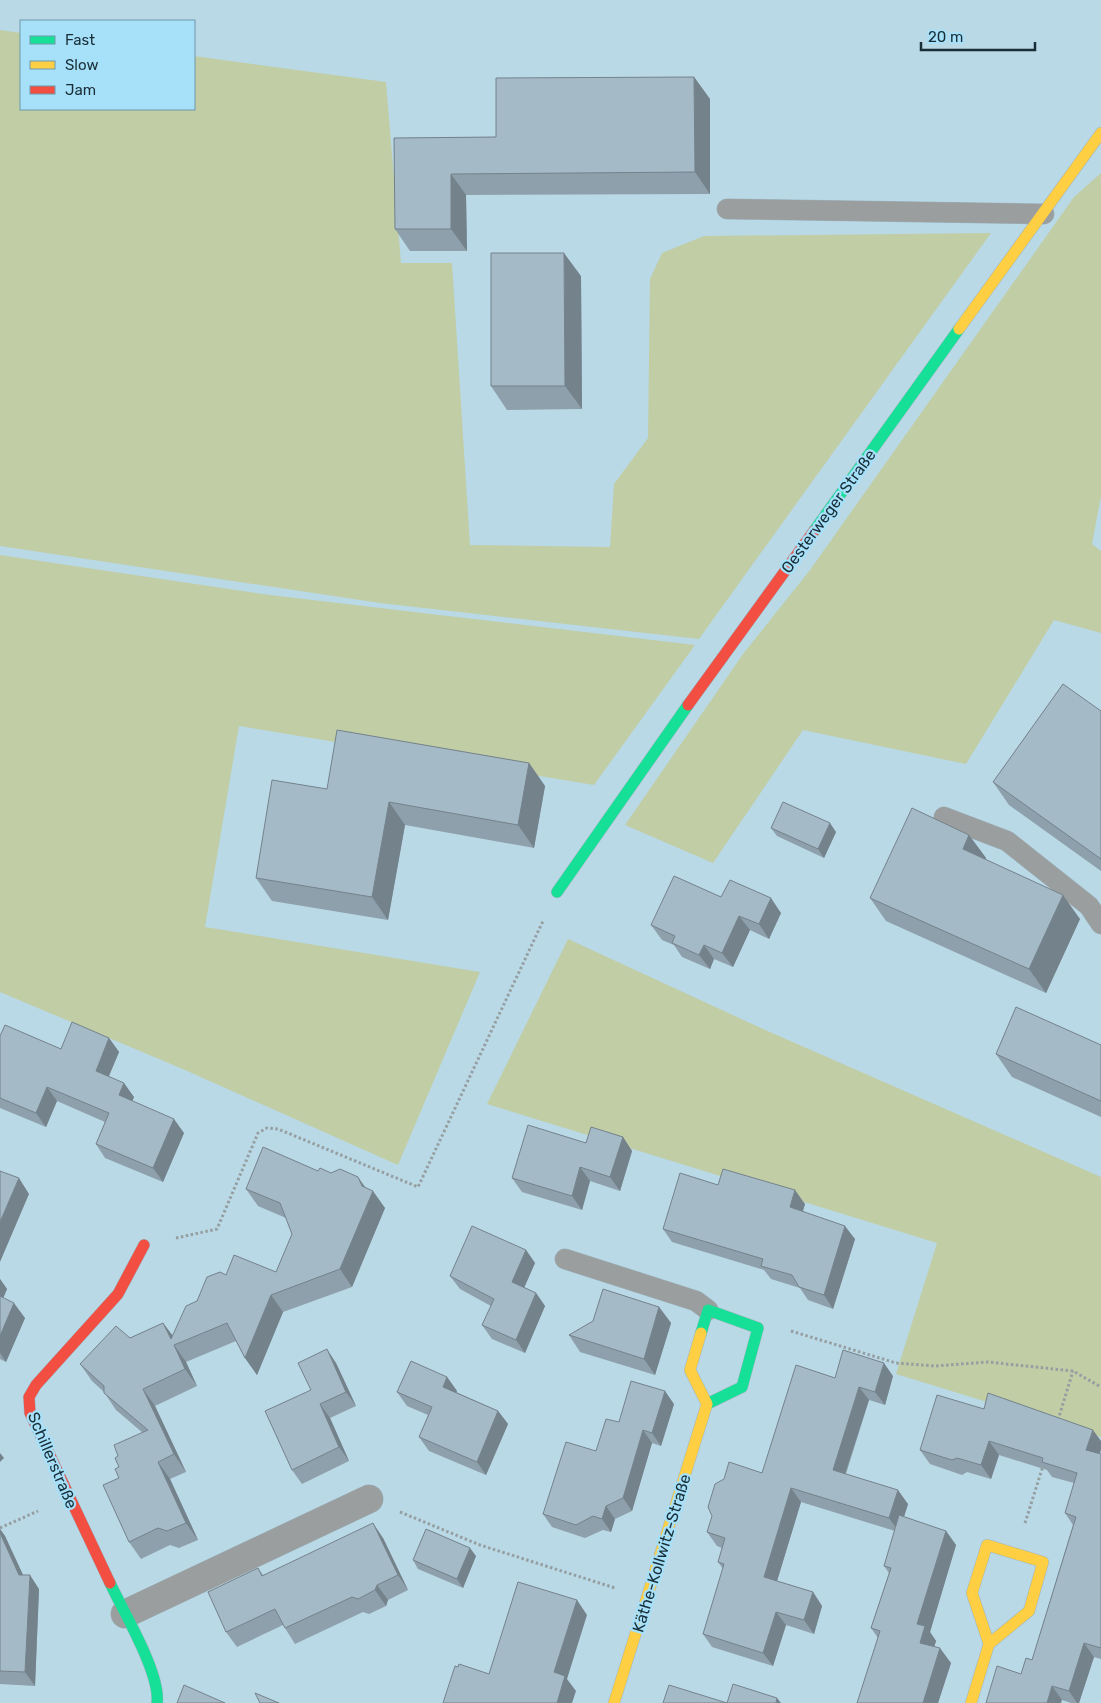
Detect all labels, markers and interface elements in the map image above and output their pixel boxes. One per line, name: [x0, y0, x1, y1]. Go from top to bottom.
legend: [20, 20, 195, 110]
scale bar: [921, 20, 1035, 52]
text: 20 m: [928, 28, 963, 46]
text: Fast: [65, 31, 95, 49]
text: Slow: [65, 56, 98, 74]
text: Jam: [65, 81, 96, 99]
street label: Oesterweger Straße: [777, 446, 880, 577]
street label: Schillerstraße: [24, 1409, 81, 1511]
street label: Käthe-Kollwitz-Straße: [628, 1472, 695, 1635]

